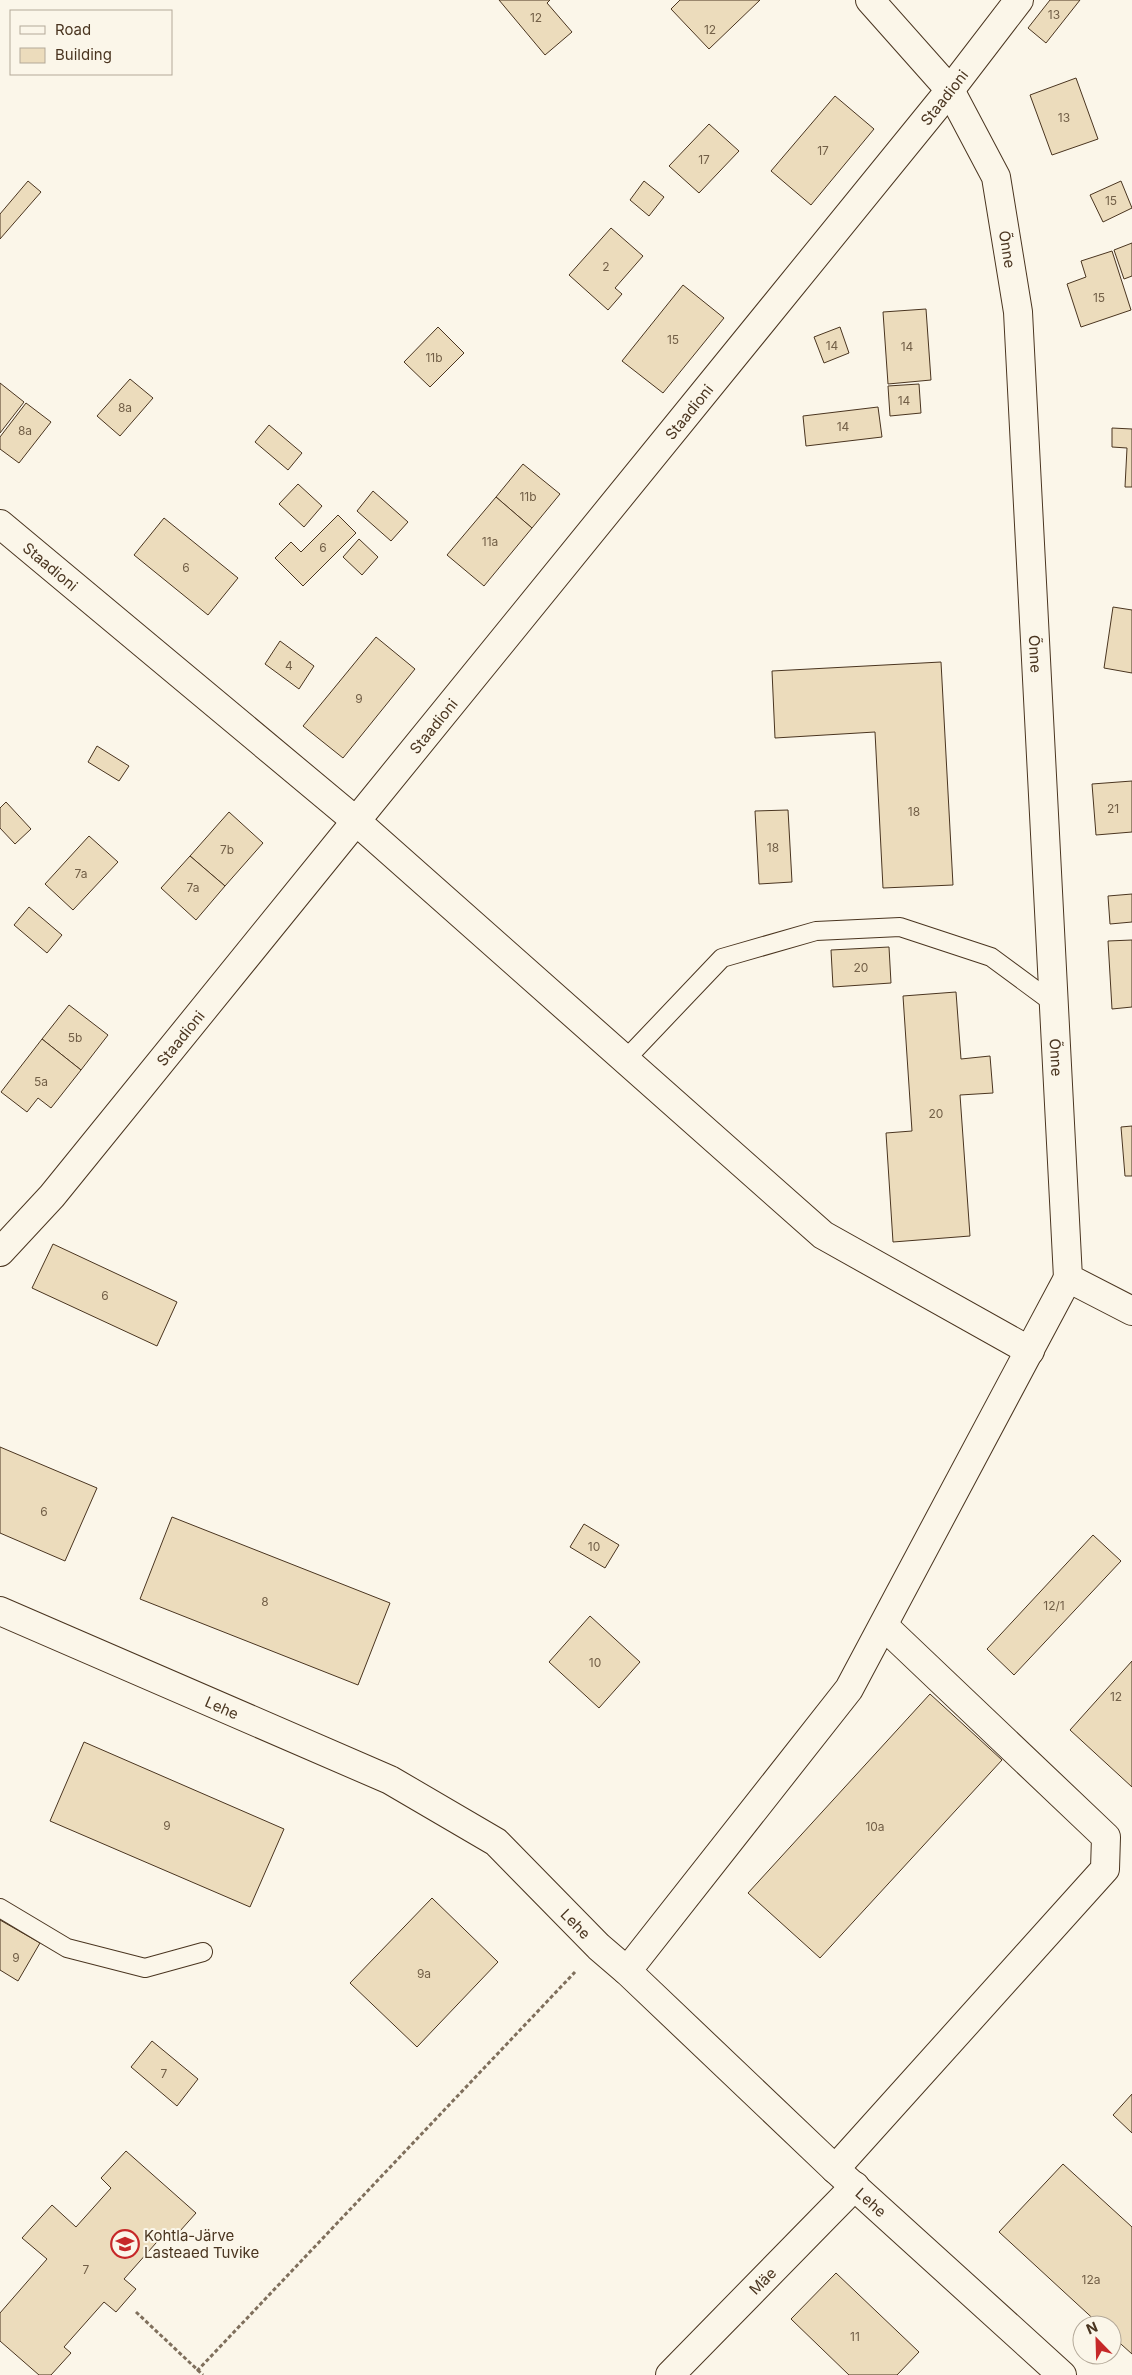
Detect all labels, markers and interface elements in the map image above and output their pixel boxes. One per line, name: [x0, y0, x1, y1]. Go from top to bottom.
house number: 13: [1048, 7, 1060, 22]
legend: [10, 10, 172, 75]
house number: 12: [530, 10, 542, 25]
text: Road: [55, 20, 91, 39]
house number: 12: [704, 22, 716, 37]
text: Building: [55, 45, 112, 64]
street label: Staadioni: [916, 66, 972, 129]
house number: 13: [1058, 110, 1070, 125]
house number: 17: [817, 143, 829, 158]
house number: 17: [698, 152, 710, 167]
house number: 15: [1105, 193, 1117, 208]
street label: Õnne: [995, 229, 1020, 269]
house number: 2: [602, 259, 610, 274]
house number: 15: [1093, 290, 1105, 305]
house number: 15: [667, 332, 679, 347]
house number: 14: [826, 338, 839, 353]
house number: 14: [901, 339, 914, 354]
house number: 11b: [425, 350, 443, 365]
street label: Staadioni: [660, 380, 717, 443]
house number: 14: [898, 393, 911, 408]
house number: 8a: [118, 400, 132, 415]
house number: 14: [837, 419, 850, 434]
house number: 8a: [18, 423, 32, 438]
house number: 11b: [519, 489, 537, 504]
house number: 11a: [482, 534, 498, 549]
street label: Staadioni: [19, 538, 82, 595]
house number: 6: [319, 540, 327, 555]
house number: 6: [182, 560, 190, 575]
street label: Õnne: [1025, 634, 1046, 673]
house number: 4: [285, 658, 293, 673]
house number: 9: [355, 691, 363, 706]
street label: Staadioni: [405, 694, 461, 758]
house number: 21: [1107, 801, 1119, 816]
house number: 18: [908, 804, 920, 819]
house number: 18: [767, 840, 779, 855]
house number: 7b: [220, 842, 234, 857]
house number: 7a: [75, 866, 87, 881]
house number: 7a: [187, 880, 199, 895]
house number: 20: [854, 960, 868, 975]
street label: Staadioni: [152, 1006, 208, 1069]
house number: 5b: [68, 1030, 82, 1045]
street label: Õnne: [1046, 1038, 1067, 1077]
house number: 5a: [34, 1074, 48, 1089]
house number: 20: [929, 1106, 943, 1121]
house number: 6: [101, 1288, 109, 1303]
house number: 6: [40, 1504, 48, 1519]
house number: 10: [588, 1539, 600, 1554]
house number: 8: [261, 1594, 269, 1609]
house number: 12/1: [1043, 1598, 1065, 1613]
house number: 10: [589, 1655, 601, 1670]
house number: 12: [1110, 1689, 1122, 1704]
street label: Lehe: [202, 1692, 242, 1723]
house number: 9: [163, 1818, 171, 1833]
house number: 10a: [865, 1819, 885, 1834]
street label: Lehe: [557, 1904, 595, 1943]
house number: 9: [12, 1950, 20, 1965]
house number: 9a: [417, 1966, 431, 1981]
house number: 7: [161, 2066, 168, 2081]
street label: Lehe: [852, 2183, 891, 2221]
place label: Kohtla-Järve Lasteaed Tuvike: [144, 2226, 259, 2262]
school or university icon: Kohtla-Järve Lasteaed Tuvike: [110, 2229, 140, 2259]
house number: 7: [83, 2262, 90, 2277]
street label: Mäe: [745, 2263, 780, 2298]
house number: 12a: [1082, 2272, 1100, 2287]
north arrow: [1072, 2315, 1122, 2365]
text: N: [1083, 2318, 1100, 2337]
house number: 11: [850, 2329, 860, 2344]

